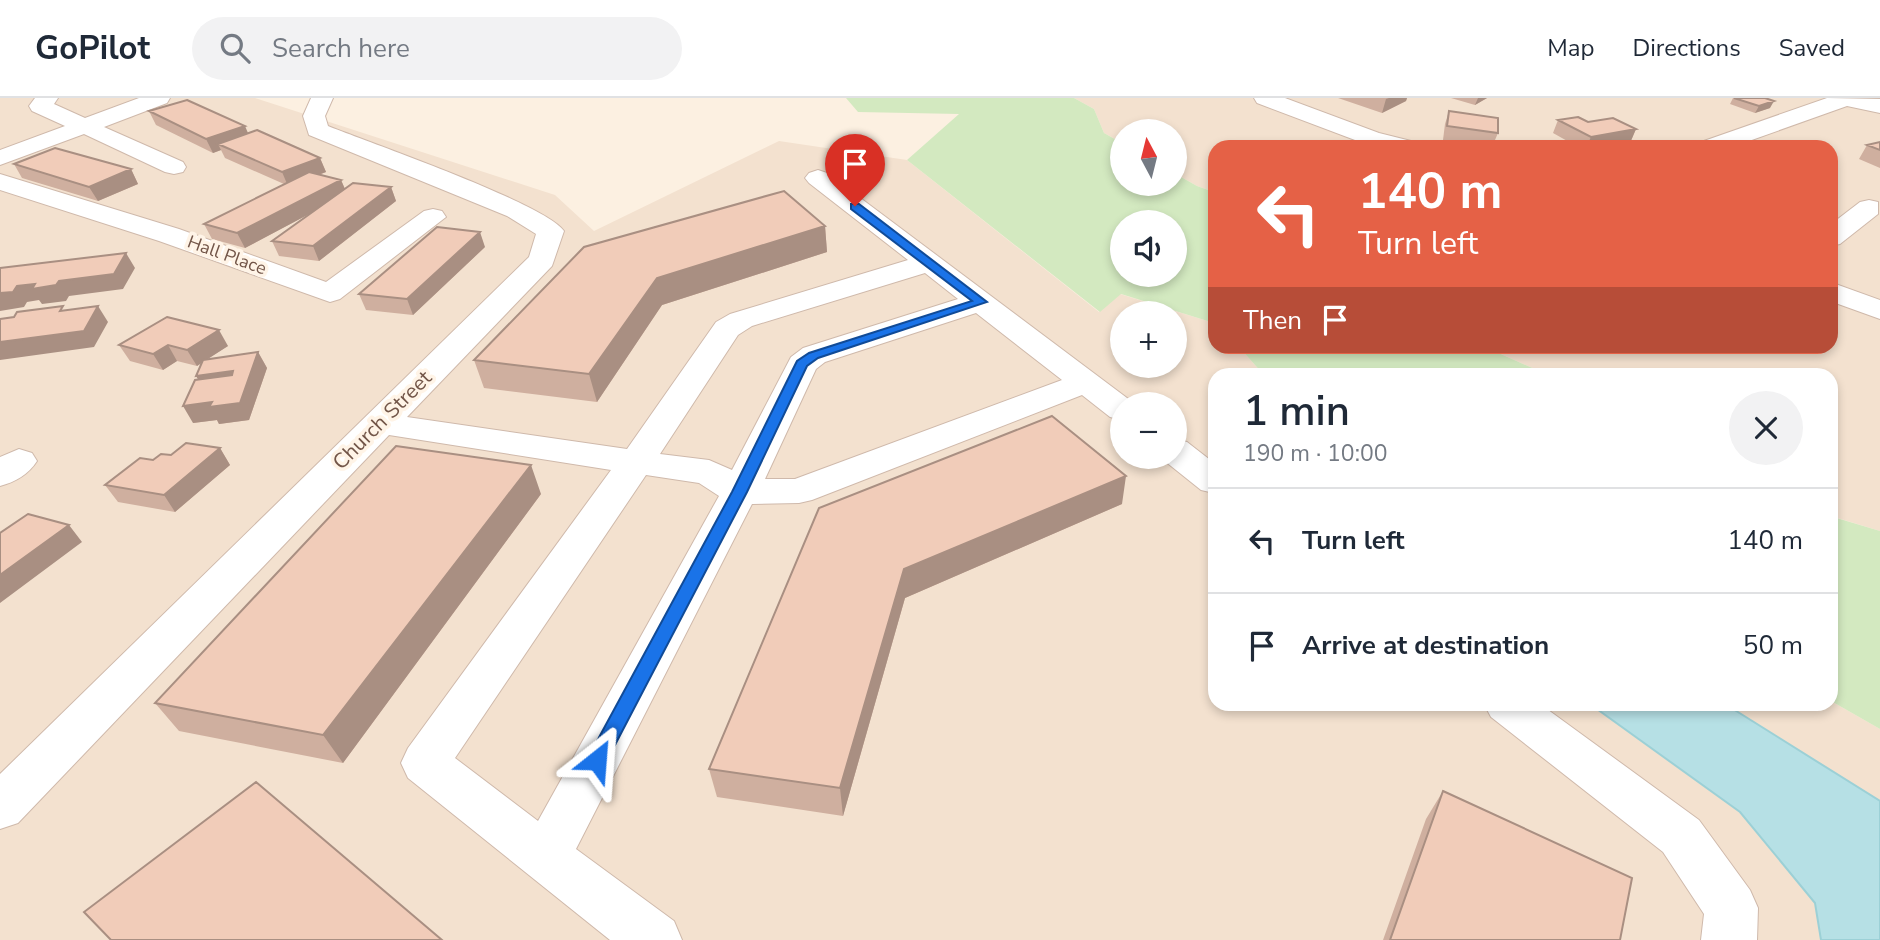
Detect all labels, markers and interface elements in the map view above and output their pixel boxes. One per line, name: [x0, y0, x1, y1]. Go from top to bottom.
search box: [192, 17, 682, 80]
text: GoPilot: [35, 26, 150, 71]
icon: search: [216, 29, 254, 67]
text: Search here: [272, 31, 410, 66]
text: Map: [1547, 32, 1594, 64]
text: Directions: [1632, 32, 1741, 64]
text: Saved: [1779, 32, 1845, 64]
north arrow: [1110, 119, 1186, 196]
map controls: [1110, 119, 1187, 469]
pin: [825, 134, 885, 206]
icon: arrive: [836, 145, 874, 183]
text: 140 m: [1358, 158, 1502, 225]
icon: left: [1243, 168, 1334, 259]
button: sound: [1110, 210, 1187, 287]
text: Turn left: [1358, 222, 1478, 265]
street label: Hall Place: [184, 230, 270, 280]
button: +: [1110, 301, 1187, 378]
icon: arrive: [1316, 301, 1354, 339]
text: Then: [1243, 303, 1302, 338]
street label: Church Street: [326, 364, 438, 476]
text: 1 min: [1243, 383, 1350, 440]
button: close: [1729, 391, 1803, 465]
button: −: [1110, 392, 1187, 469]
text: 190 m · 10:00: [1243, 438, 1388, 469]
icon: left: [1243, 522, 1281, 560]
text: Turn left: [1302, 523, 1405, 558]
text: 140 m: [1727, 523, 1803, 558]
icon: arrive: [1243, 627, 1281, 665]
text: Arrive at destination: [1302, 628, 1549, 663]
text: 50 m: [1743, 628, 1803, 663]
position arrow: [560, 723, 634, 797]

